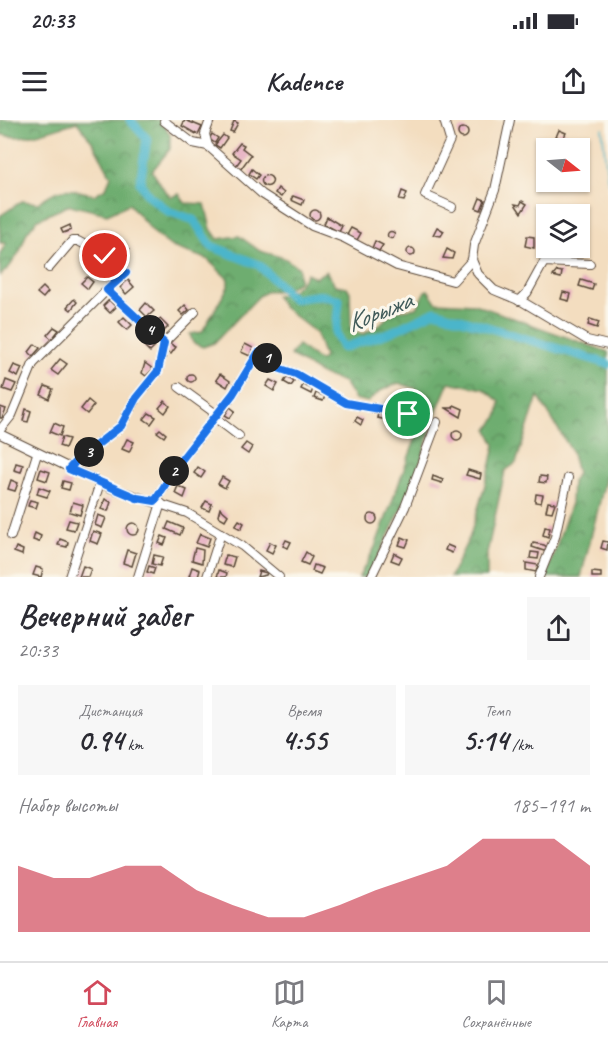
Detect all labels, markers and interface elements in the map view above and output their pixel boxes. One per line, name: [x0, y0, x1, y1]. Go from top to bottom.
text: 20:33: [30, 7, 74, 35]
text: Kadence: [266, 64, 342, 98]
icon: menu: [18, 65, 51, 98]
icon: share: [557, 65, 590, 98]
north arrow: [536, 138, 590, 192]
map controls: [536, 138, 590, 258]
button: layers: [536, 204, 590, 258]
pin: [79, 230, 130, 281]
icon: check: [88, 239, 121, 272]
water label: Корыжа: [342, 282, 419, 339]
pin: 4: [135, 315, 165, 345]
text: 4: [146, 320, 154, 340]
pin: 1: [252, 343, 282, 373]
text: 1: [263, 348, 271, 368]
pin: [382, 388, 433, 439]
icon: arrive: [391, 397, 424, 430]
pin: 3: [74, 437, 104, 467]
text: 3: [85, 442, 93, 462]
pin: 2: [159, 456, 189, 486]
text: 2: [170, 461, 178, 481]
text: Вечерний забег: [18, 594, 191, 636]
button: share: [527, 597, 590, 660]
text: 20:33: [18, 638, 58, 663]
text: Дистанция: [78, 701, 142, 721]
text: Время: [287, 701, 321, 721]
text: Темп: [485, 701, 511, 721]
text: 0.94: [78, 721, 124, 759]
text: 4:55: [281, 721, 327, 759]
text: 5:14: [462, 721, 508, 759]
text: km: [124, 735, 143, 755]
text: /km: [508, 735, 533, 755]
text: Набор высоты: [18, 793, 117, 818]
text: 185–191 m: [511, 793, 590, 818]
tab: Главная: [77, 976, 117, 1032]
tab: Карта: [271, 976, 308, 1032]
tab: Сохранённые: [462, 976, 531, 1032]

